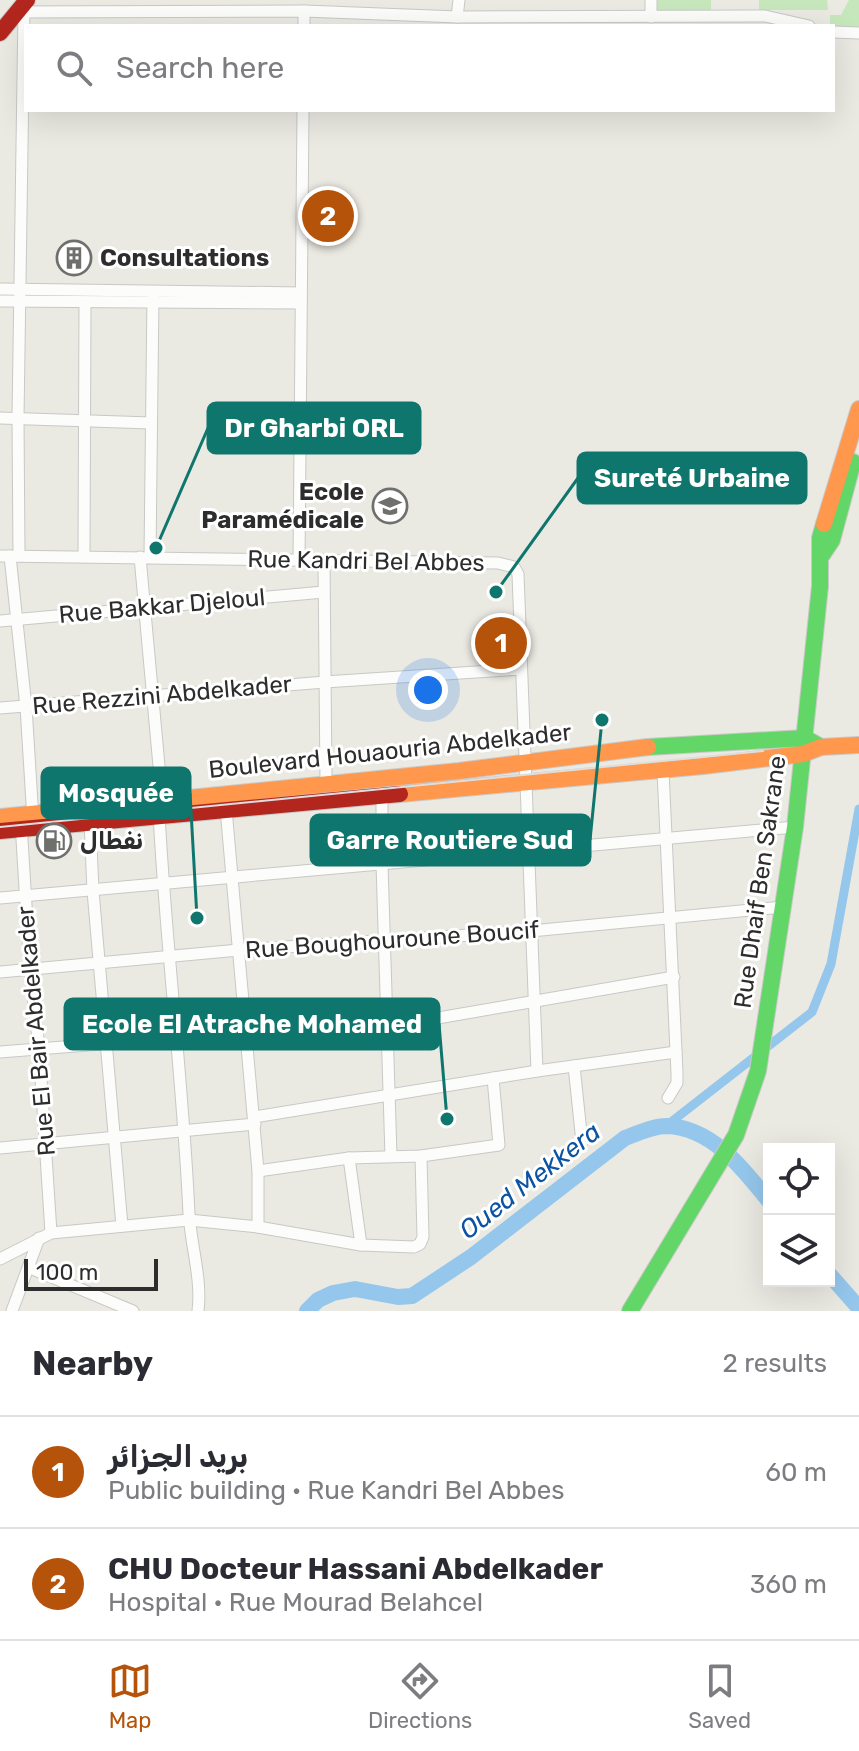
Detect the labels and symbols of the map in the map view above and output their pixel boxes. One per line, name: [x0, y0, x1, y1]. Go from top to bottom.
pin: 2: [302, 186, 354, 246]
building icon: Consultations: [55, 239, 93, 277]
place label: Consultations: [100, 244, 269, 272]
callout: Dr Gharbi ORL: [208, 403, 420, 453]
text: Dr Gharbi ORL: [224, 413, 404, 444]
callout: Sureté Urbaine: [578, 453, 806, 503]
text: Sureté Urbaine: [594, 463, 790, 494]
place label: Ecole Paramédicale: [201, 478, 364, 534]
school or university icon: Ecole Paramédicale: [371, 487, 409, 525]
street label: Rue Kandri Bel Abbes: [247, 545, 485, 577]
street label: Rue Bakkar Djeloul: [58, 583, 266, 629]
pin: 1: [475, 613, 527, 673]
street label: Rue Rezzini Abdelkader: [31, 670, 293, 720]
your location: [408, 670, 448, 710]
street label: Boulevard Houaouria Abdelkader: [207, 718, 573, 784]
street label: Rue Dhaif Ben Sakrane: [728, 754, 792, 1010]
callout: Mosquée: [42, 768, 190, 818]
text: Mosquée: [58, 778, 174, 809]
callout: Garre Routiere Sud: [311, 815, 590, 865]
fuel station icon: نفطال: [35, 822, 73, 860]
text: Garre Routiere Sud: [327, 825, 573, 856]
place label: نفطال: [80, 827, 143, 855]
street label: Rue El Bair Abdelkader: [11, 905, 61, 1157]
street label: Rue Boughouroune Boucif: [244, 916, 541, 964]
callout: Ecole El Atrache Mohamed: [65, 999, 439, 1049]
text: Ecole El Atrache Mohamed: [82, 1009, 422, 1040]
water label: Oued Mekkera: [453, 1116, 607, 1246]
scale bar: [24, 1255, 158, 1291]

